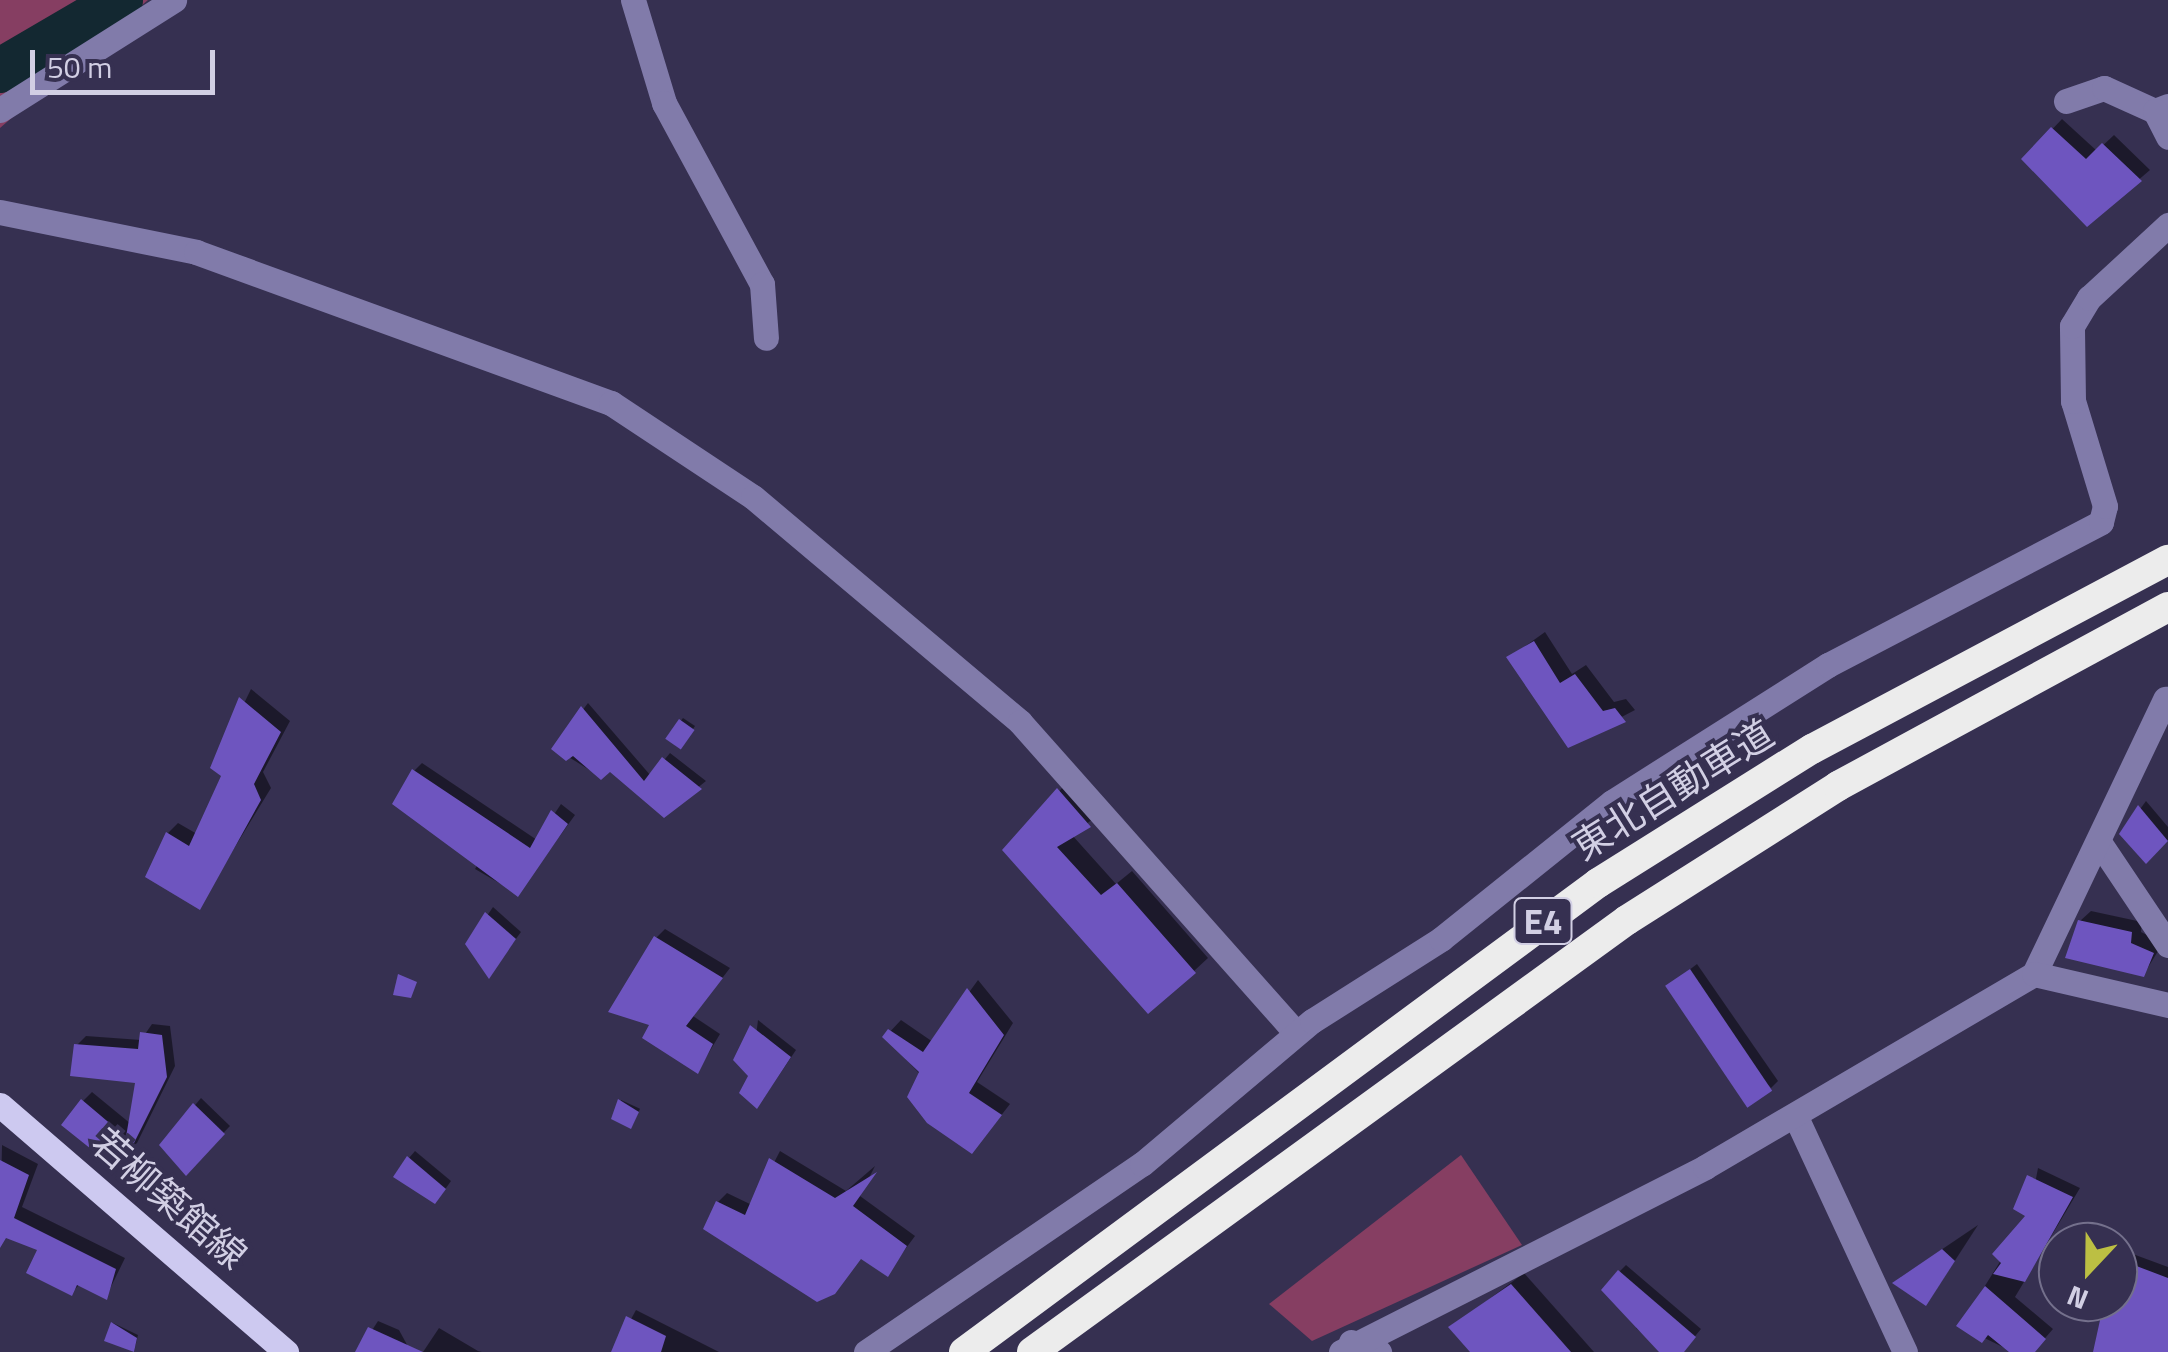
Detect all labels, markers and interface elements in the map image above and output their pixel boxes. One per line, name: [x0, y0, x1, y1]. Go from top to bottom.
scale bar: [35, 30, 220, 92]
text: 50 m: [47, 44, 112, 90]
street label: 東北自動車道: [1564, 710, 1782, 870]
road number: E4: [1513, 891, 1573, 951]
street label: 若柳築館線: [82, 1119, 256, 1279]
north arrow: [2038, 1222, 2138, 1322]
text: N: [2060, 1275, 2094, 1322]

